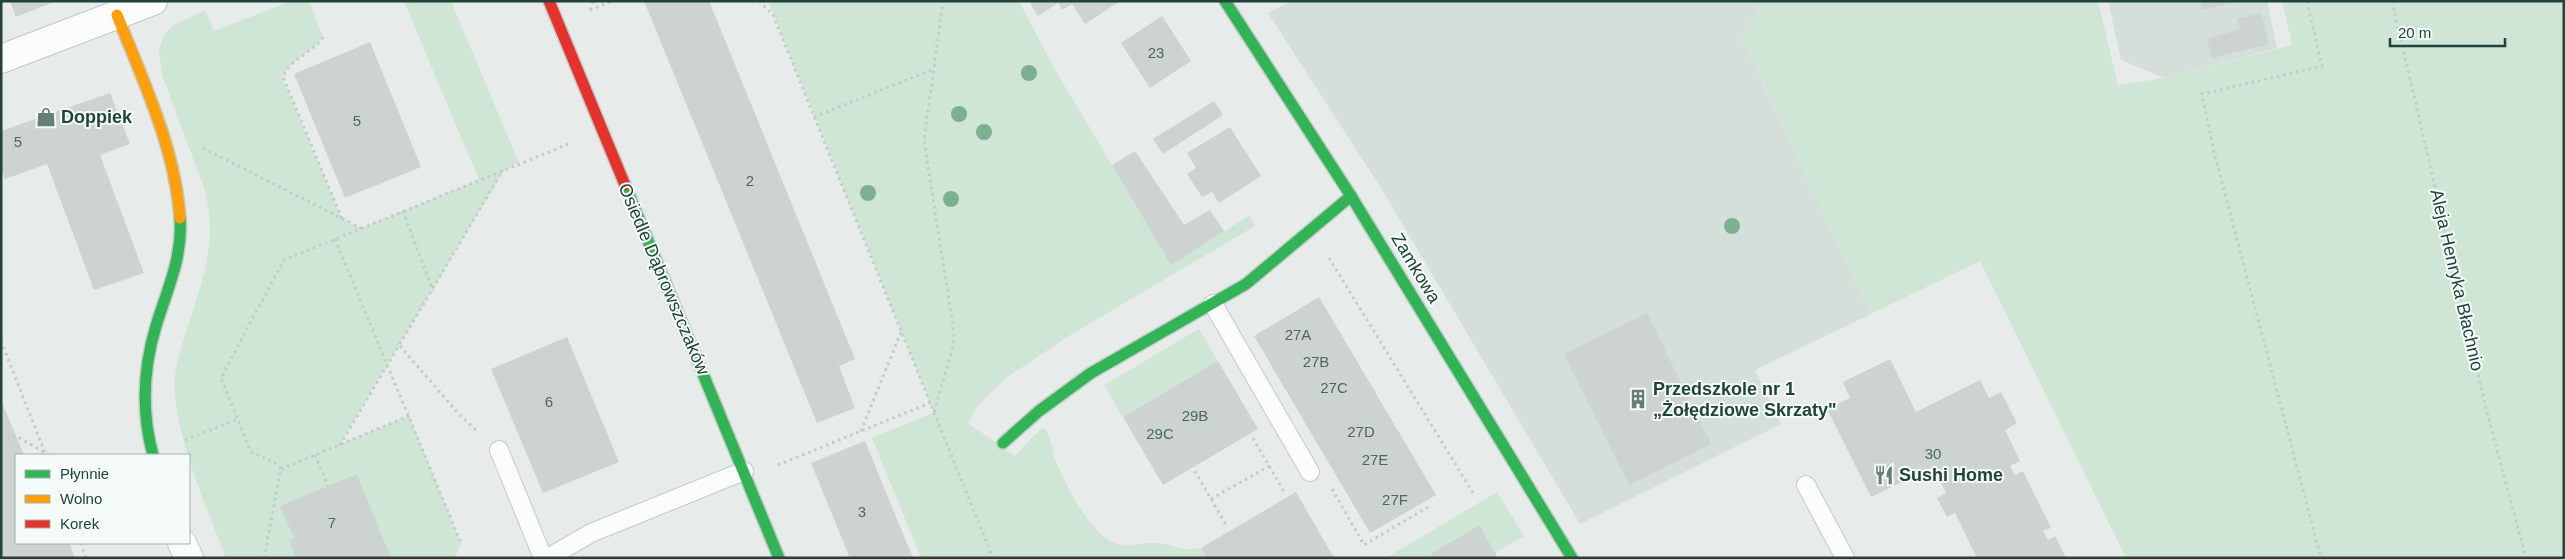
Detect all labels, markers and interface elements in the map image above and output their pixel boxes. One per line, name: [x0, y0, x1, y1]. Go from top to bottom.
scale bar: [2390, 15, 2505, 47]
text: 20 m: [2398, 24, 2431, 41]
house number: 23: [1148, 44, 1164, 61]
shop icon: Doppiek: [35, 106, 57, 128]
place label: Doppiek: [61, 107, 133, 127]
house number: 5: [353, 112, 361, 129]
house number: 5: [14, 133, 22, 150]
house number: 2: [746, 172, 754, 189]
street label: Osiedle Dąbrowszczaków: [615, 180, 714, 379]
street label: Aleja Henryka Błachnio: [2426, 187, 2488, 373]
street label: Zamkowa: [1387, 229, 1445, 307]
house number: 27A: [1285, 326, 1311, 343]
house number: 27B: [1303, 353, 1329, 370]
house number: 27C: [1320, 379, 1348, 396]
place label: Przedszkole nr 1 „Żołędziowe Skrzaty": [1653, 379, 1837, 420]
building icon: Przedszkole nr 1 „Żołędziowe Skrzaty": [1627, 388, 1649, 410]
house number: 6: [545, 393, 553, 410]
house number: 29B: [1182, 407, 1208, 424]
house number: 27D: [1347, 423, 1375, 440]
house number: 29C: [1146, 425, 1174, 442]
house number: 30: [1925, 445, 1941, 462]
house number: 27E: [1362, 451, 1388, 468]
legend: [15, 454, 190, 544]
restaurant icon: Sushi Home: [1873, 464, 1895, 486]
text: Płynnie: [60, 465, 109, 482]
place label: Sushi Home: [1899, 465, 2003, 485]
text: Wolno: [60, 490, 102, 507]
house number: 27F: [1382, 491, 1408, 508]
house number: 3: [858, 503, 866, 520]
house number: 7: [328, 514, 336, 531]
text: Korek: [60, 515, 100, 532]

